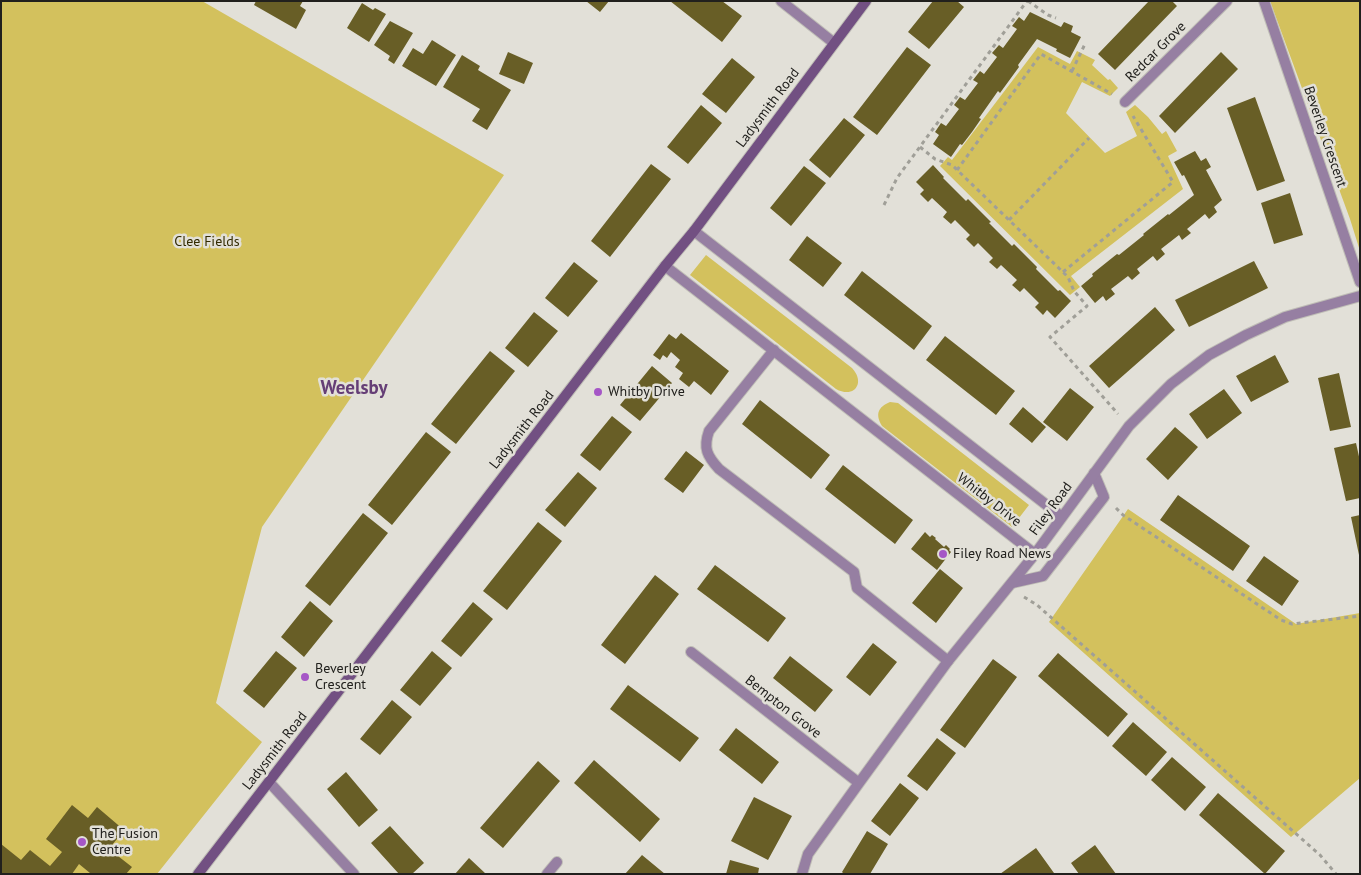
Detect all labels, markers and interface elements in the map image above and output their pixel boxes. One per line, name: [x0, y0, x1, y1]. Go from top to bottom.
street label: Redcar Grove: [1122, 18, 1190, 86]
street label: Ladysmith Road: [733, 65, 803, 151]
street label: Beverley Crescent: [1300, 84, 1350, 190]
park label: Clee Fields: [174, 234, 240, 250]
district label: Weelsby: [320, 378, 388, 400]
place label: Whitby Drive: [608, 384, 685, 400]
marker: Whitby Drive: [592, 386, 604, 398]
street label: Ladysmith Road: [486, 387, 558, 473]
street label: Whitby Drive: [954, 470, 1024, 530]
street label: Filey Road: [1026, 479, 1076, 539]
place label: Filey Road News: [953, 546, 1051, 562]
marker: Filey Road News: [937, 548, 949, 560]
place label: Beverley Crescent: [315, 661, 366, 694]
marker: Beverley Crescent: [299, 671, 311, 683]
street label: Bempton Grove: [742, 672, 824, 742]
street label: Ladysmith Road: [239, 708, 311, 794]
place label: The Fusion Centre: [92, 826, 158, 859]
marker: The Fusion Centre: [76, 836, 88, 848]

